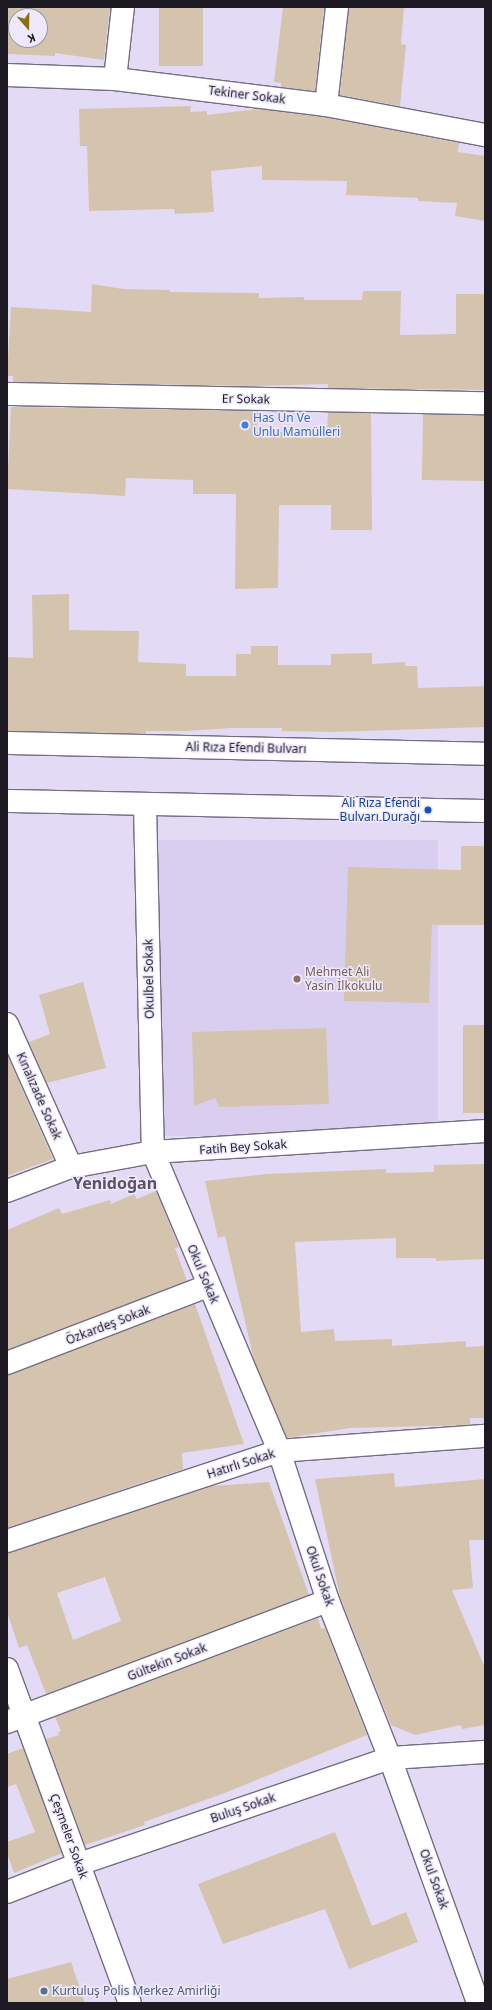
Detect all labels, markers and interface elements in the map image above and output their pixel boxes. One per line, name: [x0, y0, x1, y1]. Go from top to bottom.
north arrow: [8, 8, 48, 48]
text: K: [26, 31, 38, 47]
street label: Tekiner Sokak: [208, 83, 286, 107]
street label: Er Sokak: [222, 391, 270, 407]
place label: Has Un Ve Unlu Mamülleri: [253, 411, 340, 439]
marker: Has Un Ve Unlu Mamülleri: [240, 420, 250, 430]
street label: Ali Rıza Efendi Bulvarı: [185, 740, 307, 756]
place label: Ali Rıza Efendi Bulvarı Durağı: [340, 796, 420, 824]
marker: Ali Rıza Efendi Bulvarı Durağı: [423, 805, 433, 815]
street label: Okulbel Sokak: [141, 939, 157, 1019]
place label: Mehmet Ali Yasin İlkokulu: [305, 965, 382, 993]
marker: Mehmet Ali Yasin İlkokulu: [292, 974, 302, 984]
street label: Kınalızade Sokak: [13, 1050, 65, 1142]
street label: Fatih Bey Sokak: [199, 1137, 287, 1157]
district label: Yenidoğan: [73, 1173, 157, 1193]
street label: Okul Sokak: [184, 1242, 222, 1306]
street label: Özkardeş Sokak: [64, 1302, 152, 1348]
street label: Hatırlı Sokak: [205, 1446, 277, 1482]
street label: Okul Sokak: [303, 1544, 337, 1608]
street label: Gültekin Sokak: [125, 1640, 209, 1684]
street label: Buluş Sokak: [209, 1790, 277, 1826]
street label: Çeşmeler Sokak: [47, 1792, 91, 1880]
street label: Okul Sokak: [416, 1847, 452, 1911]
place label: Kurtuluş Polis Merkez Amirliği: [52, 1984, 221, 1998]
marker: Kurtuluş Polis Merkez Amirliği: [39, 1986, 49, 1996]

